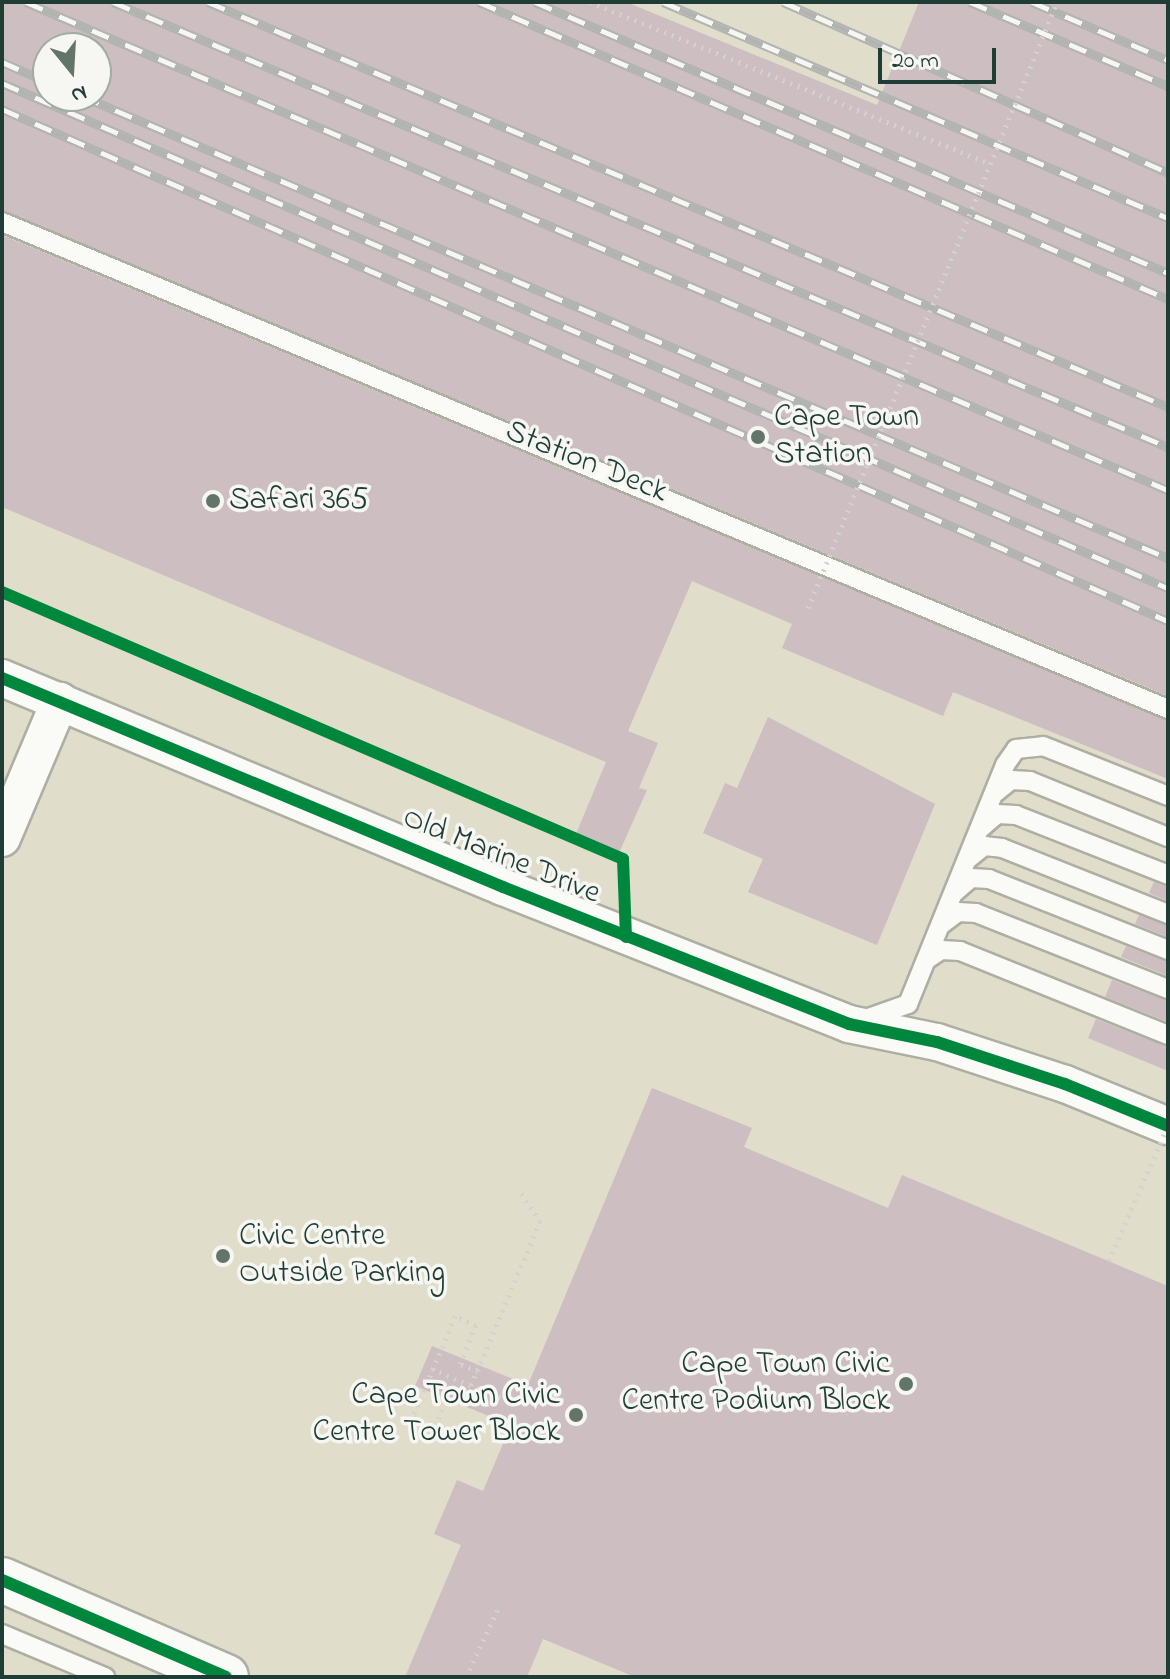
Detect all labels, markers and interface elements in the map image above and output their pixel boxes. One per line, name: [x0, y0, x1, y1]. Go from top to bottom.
north arrow: [32, 32, 112, 112]
scale bar: [882, 32, 1000, 82]
text: 20 m: [892, 44, 939, 79]
text: N: [67, 75, 91, 110]
place label: Cape Town Station: [774, 400, 919, 475]
street label: Station Deck: [499, 413, 673, 513]
marker: Cape Town Station: [749, 428, 767, 446]
place label: Safari 365: [229, 482, 368, 520]
marker: Safari 365: [204, 492, 222, 510]
street label: Old Marine Drive: [397, 800, 605, 914]
place label: Civic Centre Outside Parking: [239, 1219, 445, 1294]
marker: Civic Centre Outside Parking: [214, 1247, 232, 1265]
place label: Cape Town Civic Centre Podium Block: [621, 1347, 890, 1422]
marker: Cape Town Civic Centre Podium Block: [897, 1375, 915, 1393]
place label: Cape Town Civic Centre Tower Block: [313, 1378, 560, 1453]
marker: Cape Town Civic Centre Tower Block: [567, 1406, 585, 1424]

